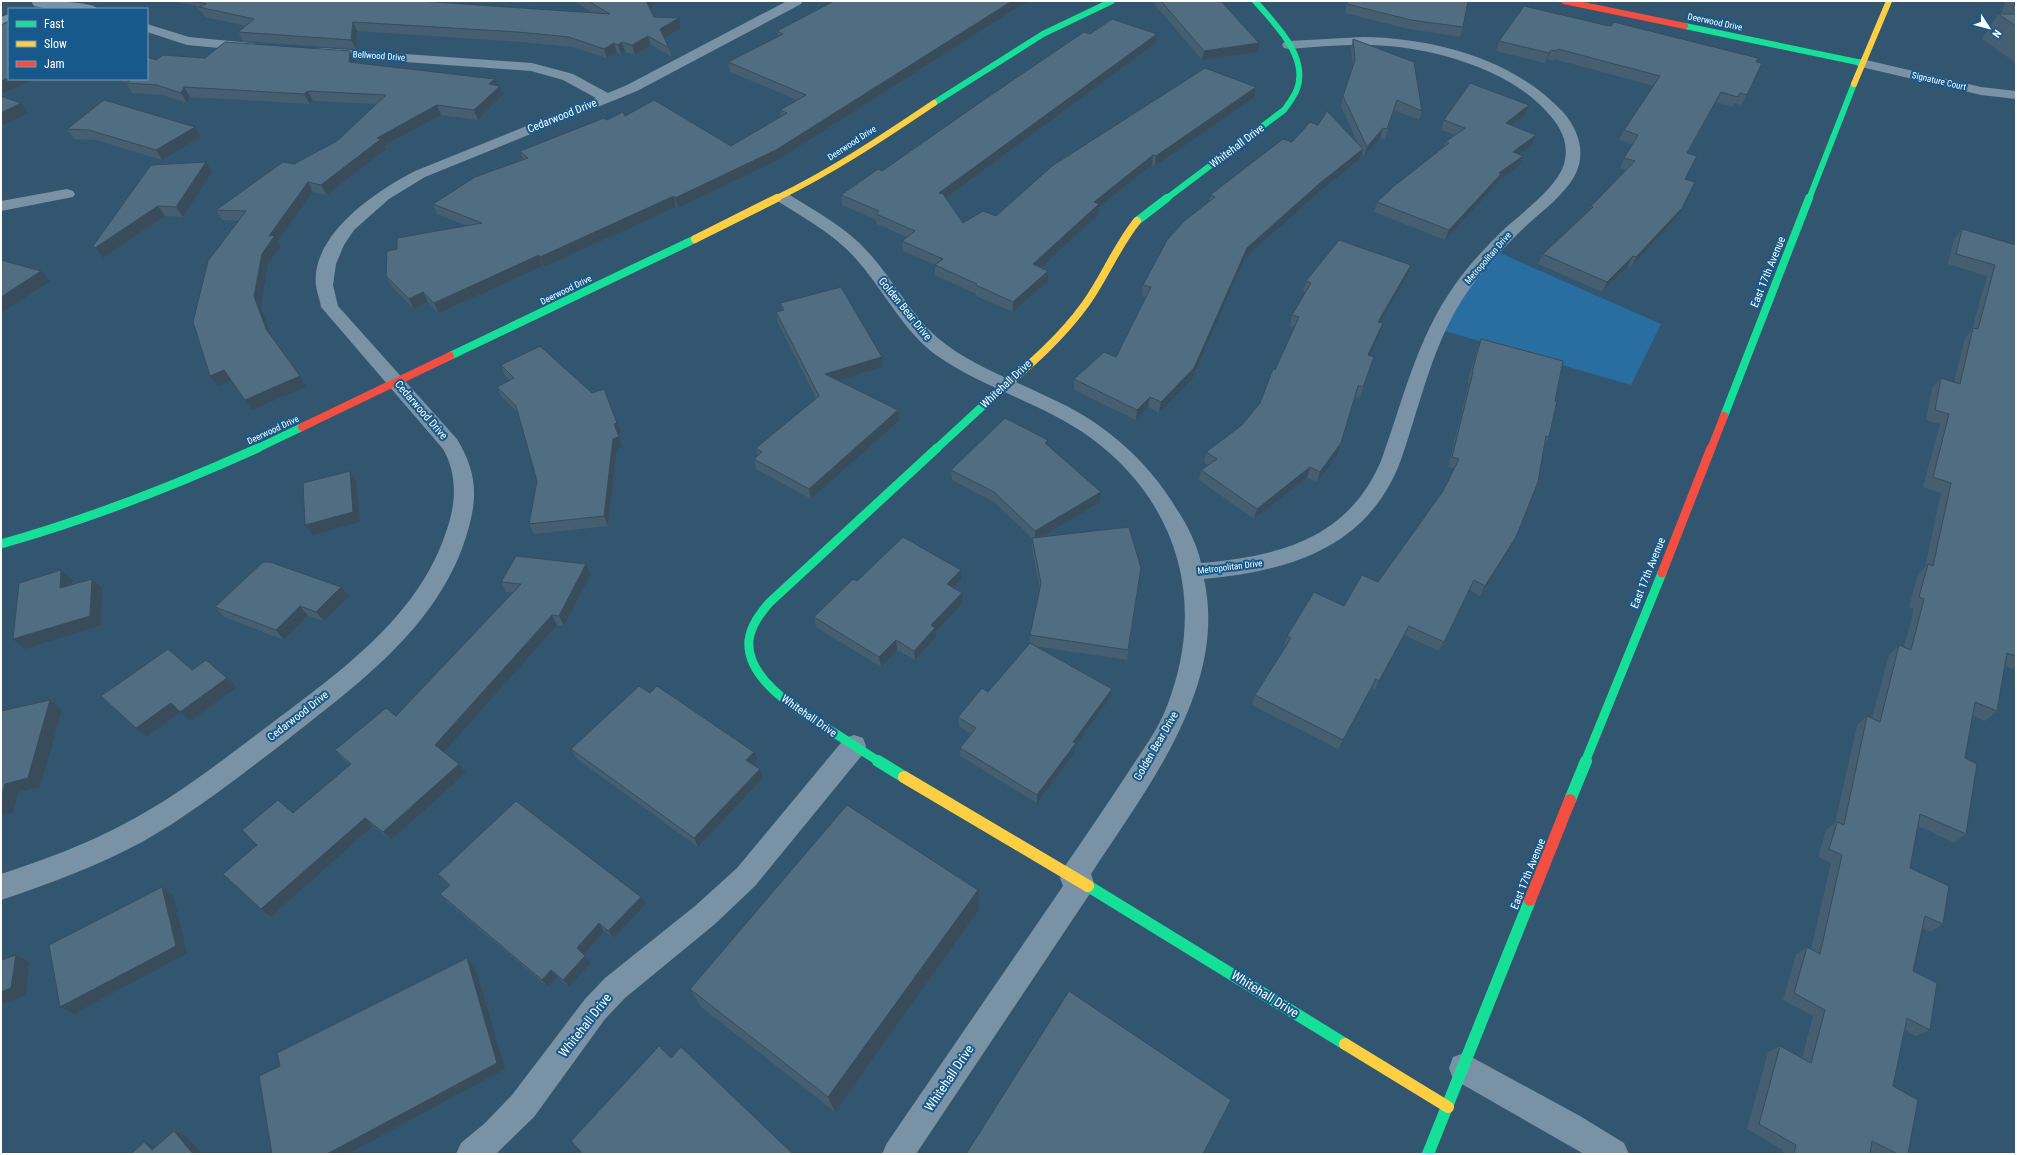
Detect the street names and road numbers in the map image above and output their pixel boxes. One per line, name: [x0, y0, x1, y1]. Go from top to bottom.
street label: Deerwood Drive: [1687, 11, 1743, 33]
street label: Bellwood Drive: [352, 49, 406, 63]
street label: Signature Court: [1911, 70, 1967, 92]
street label: Cedarwood Drive: [525, 96, 599, 136]
street label: Whitehall Drive: [1207, 121, 1267, 171]
street label: Deerwood Drive: [826, 124, 878, 162]
street label: Metropolitan Drive: [1463, 230, 1513, 286]
street label: East 17th Avenue: [1748, 235, 1788, 309]
street label: Deerwood Drive: [539, 273, 593, 307]
street label: Golden Bear Drive: [876, 275, 934, 343]
street label: Whitehall Drive: [978, 357, 1034, 411]
street label: Cedarwood Drive: [392, 378, 450, 442]
street label: Deerwood Drive: [246, 414, 300, 446]
street label: East 17th Avenue: [1628, 536, 1668, 610]
street label: Metropolitan Drive: [1197, 558, 1263, 576]
street label: Cedarwood Drive: [265, 688, 331, 744]
street label: Whitehall Drive: [779, 692, 839, 740]
street label: Golden Bear Drive: [1131, 709, 1181, 783]
street label: East 17th Avenue: [1508, 837, 1548, 911]
street label: Whitehall Drive: [1229, 967, 1301, 1021]
street label: Whitehall Drive: [556, 990, 614, 1060]
street label: Whitehall Drive: [921, 1042, 977, 1114]

